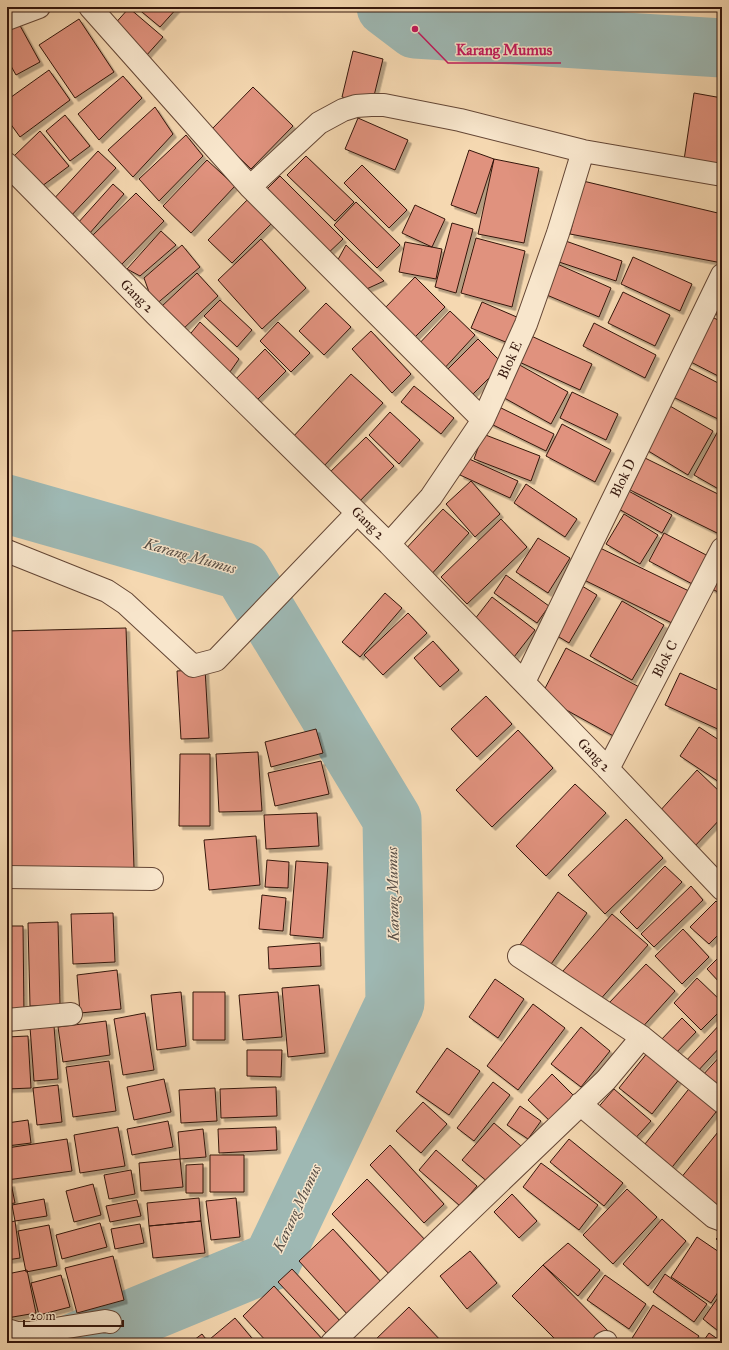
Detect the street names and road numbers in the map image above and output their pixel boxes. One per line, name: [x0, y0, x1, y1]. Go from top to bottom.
street label: Gang 2: [117, 276, 157, 316]
street label: Blok E: [494, 338, 526, 382]
street label: Blok D: [606, 456, 640, 500]
street label: Gang 2: [348, 503, 388, 543]
street label: Blok C: [649, 638, 681, 680]
street label: Gang 2: [574, 735, 614, 775]

